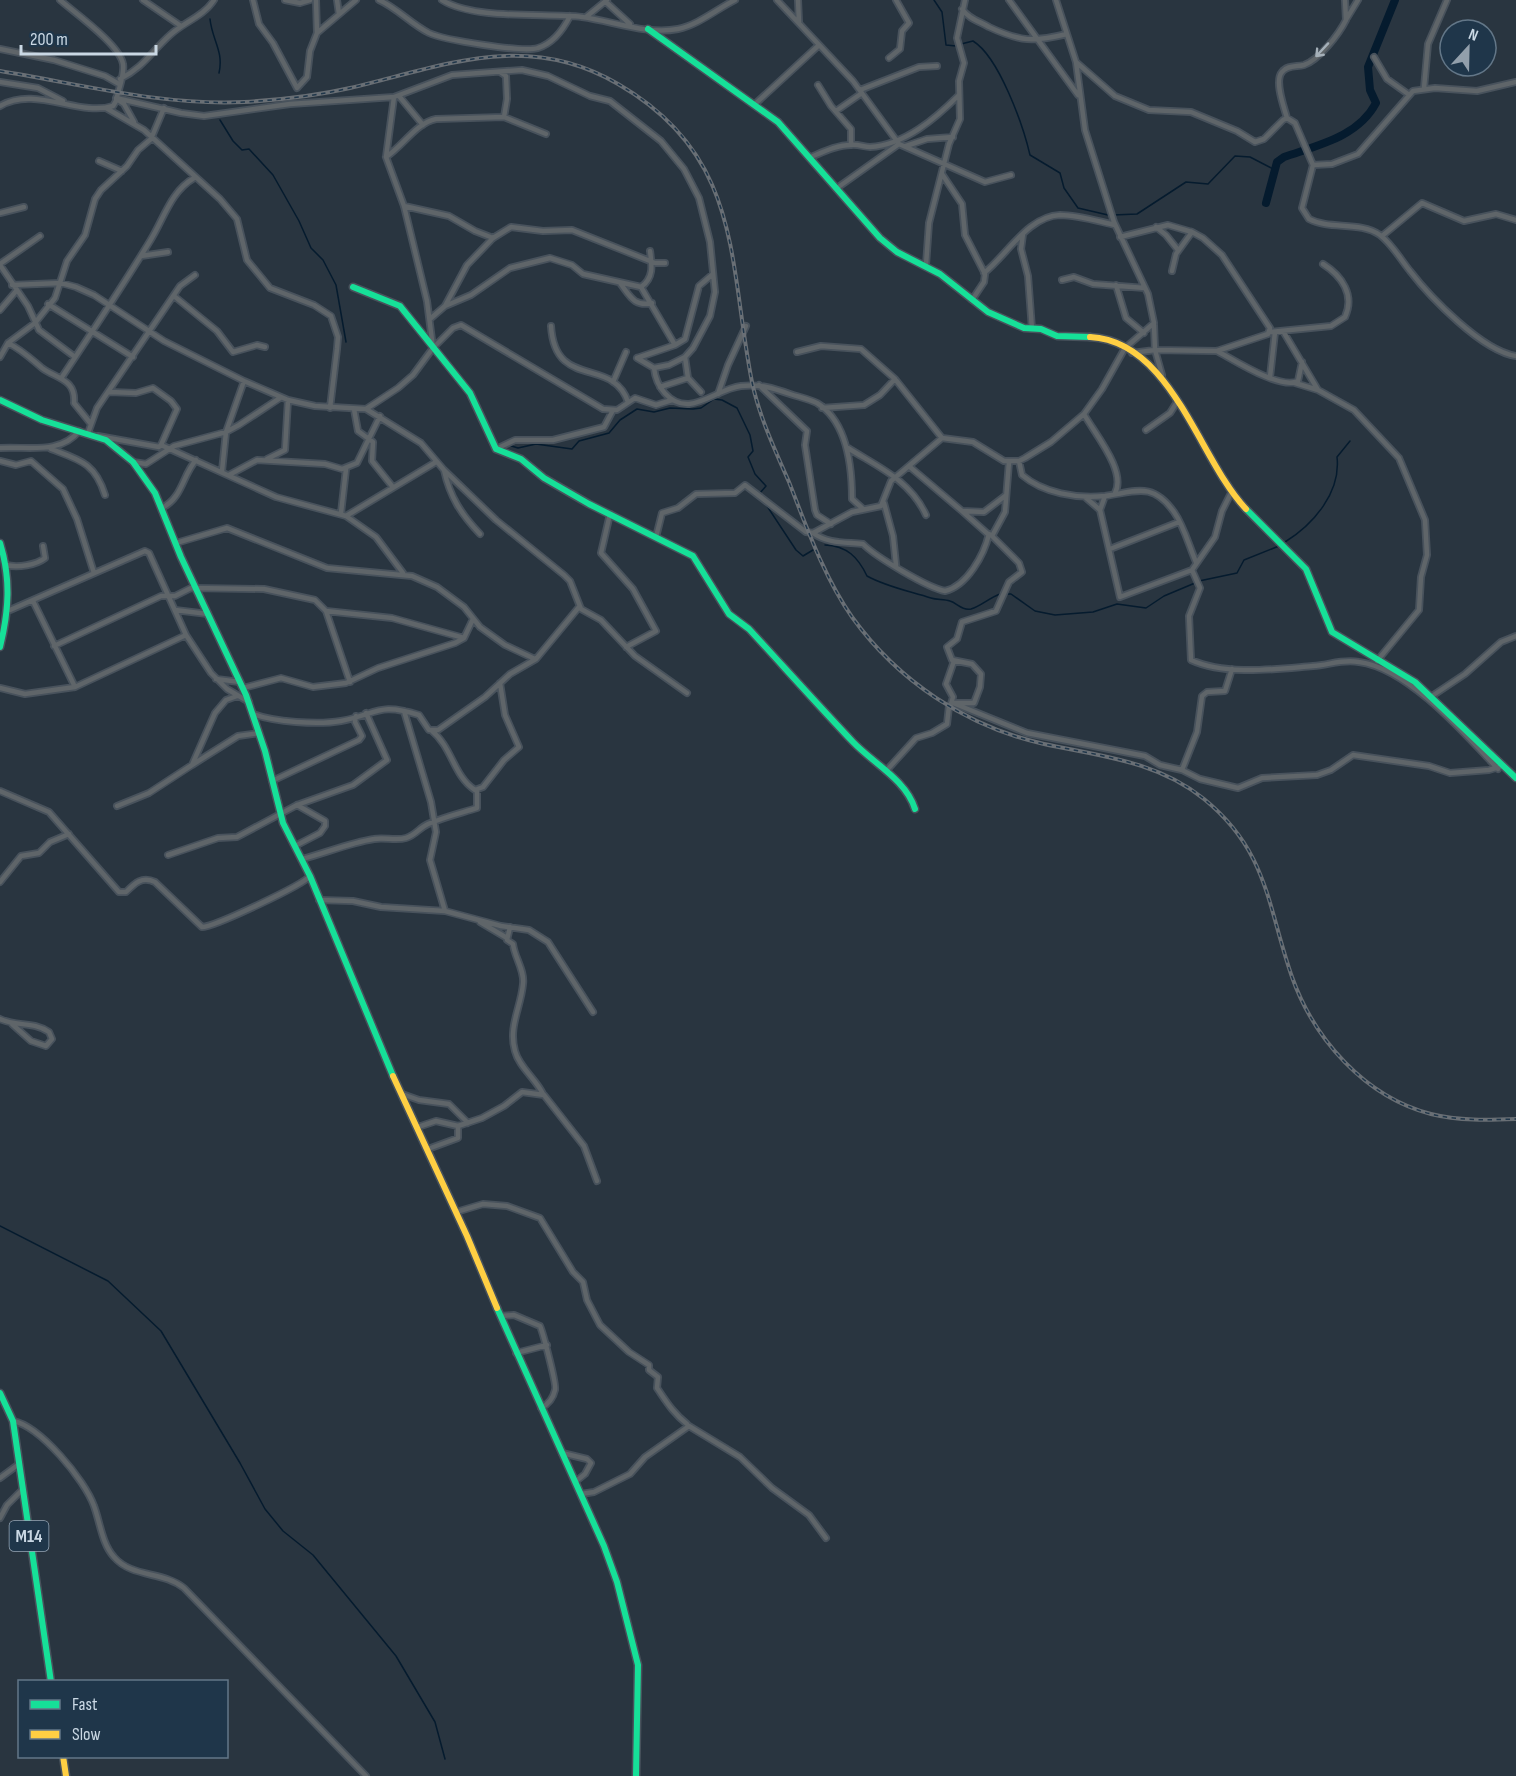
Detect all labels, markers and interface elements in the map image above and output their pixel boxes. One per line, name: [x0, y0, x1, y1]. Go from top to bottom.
scale bar: [21, 18, 156, 56]
north arrow: [1438, 18, 1498, 78]
text: N: [1466, 25, 1481, 46]
text: 200 m: [30, 29, 68, 50]
one-way arrow: [1315, 42, 1329, 57]
road number: M14: [9, 1521, 48, 1551]
legend: [18, 1680, 228, 1758]
text: Fast: [72, 1694, 98, 1715]
text: Slow: [72, 1724, 101, 1745]

